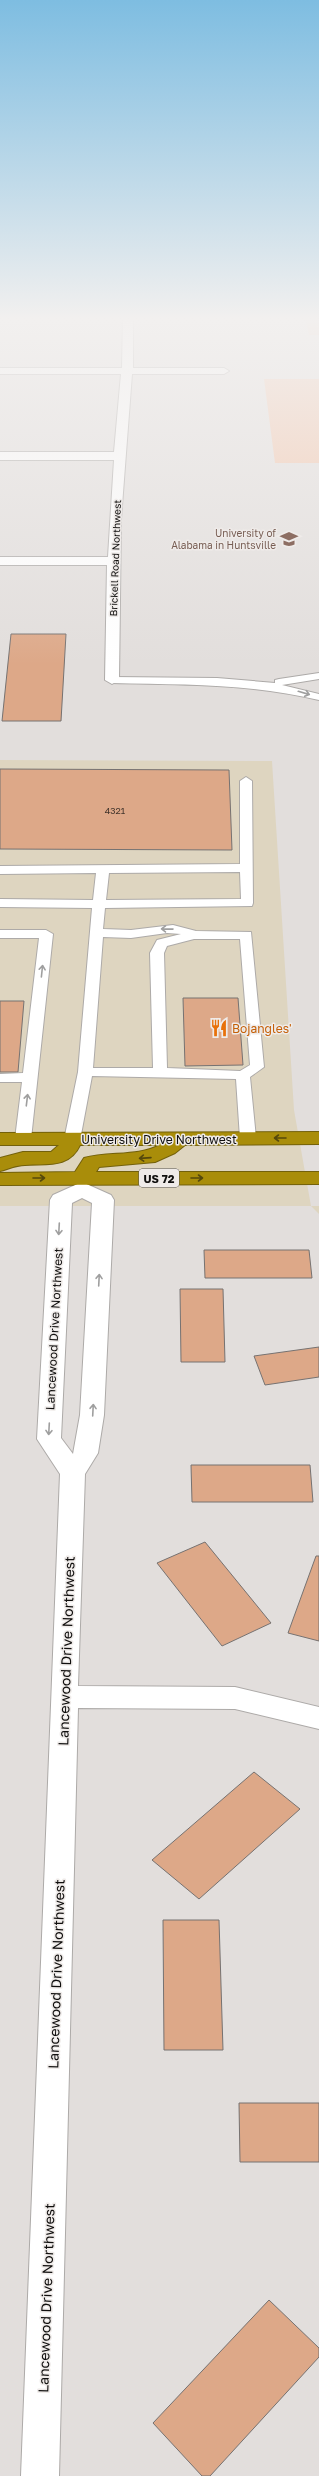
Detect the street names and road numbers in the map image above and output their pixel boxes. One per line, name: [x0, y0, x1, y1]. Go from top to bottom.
street label: Brickell Road Northwest: [107, 499, 123, 617]
street label: University Drive Northwest: [81, 1132, 237, 1147]
road number: US 72: [139, 1169, 179, 1187]
street label: Lancewood Drive Northwest: [42, 1247, 66, 1411]
street label: Lancewood Drive Northwest: [54, 1556, 78, 1746]
street label: Lancewood Drive Northwest: [44, 1879, 68, 2069]
street label: Lancewood Drive Northwest: [34, 2203, 58, 2393]

